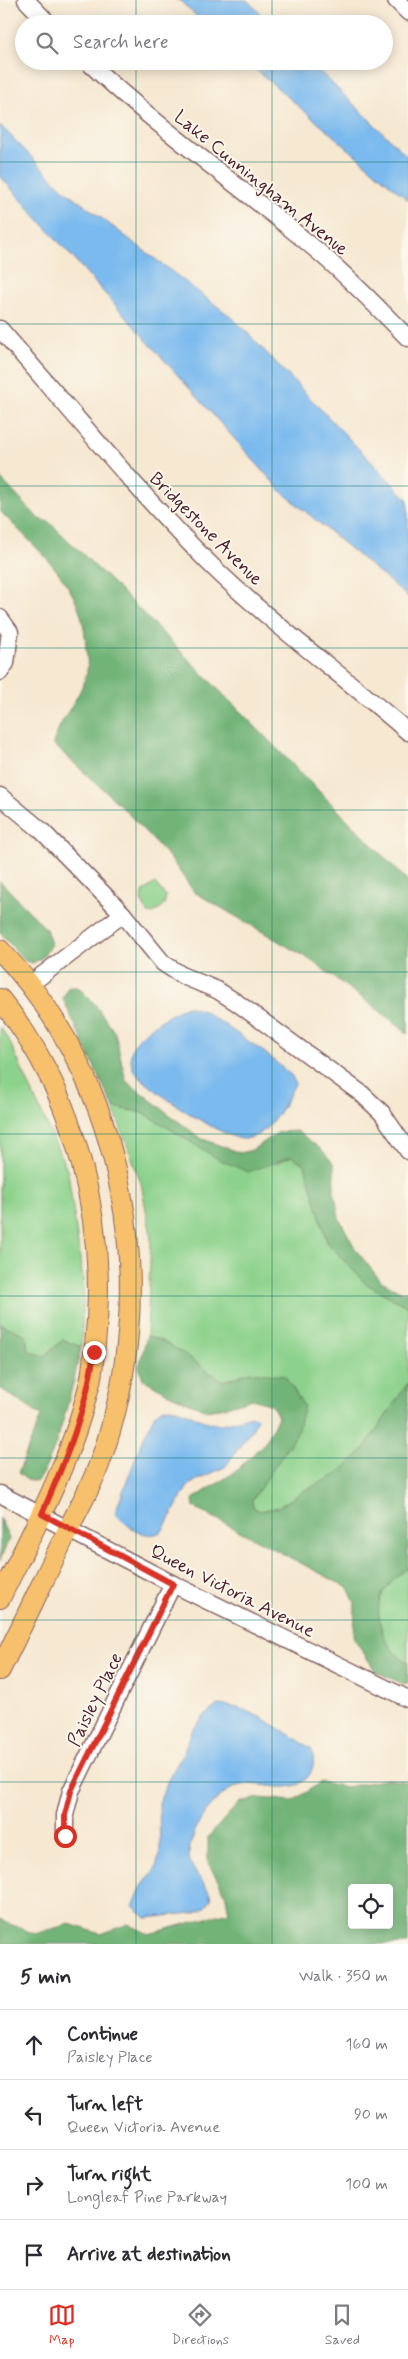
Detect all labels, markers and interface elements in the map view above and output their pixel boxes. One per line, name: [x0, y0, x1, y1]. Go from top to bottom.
search box: [15, 15, 393, 70]
icon: search: [33, 29, 61, 57]
text: Search here: [73, 30, 169, 55]
street label: Lake Cunningham Avenue: [168, 105, 354, 262]
street label: Bridgestone Avenue: [143, 467, 268, 592]
route end: [83, 1341, 106, 1364]
street label: Queen Victoria Avenue: [146, 1539, 319, 1644]
street label: Paisley Place: [62, 1649, 130, 1751]
route start: [54, 1825, 77, 1848]
map controls: [348, 1884, 393, 1929]
button: locate: [348, 1884, 393, 1929]
text: 5 min: [20, 1963, 72, 1991]
text: Walk · 350 m: [299, 1966, 388, 1987]
text: Continue: [67, 2022, 138, 2047]
icon: ahead: [20, 2031, 48, 2059]
text: 160 m: [345, 2034, 388, 2055]
text: Paisley Place: [67, 2047, 153, 2068]
text: Turn left: [67, 2092, 143, 2117]
icon: left: [20, 2101, 48, 2129]
text: 90 m: [354, 2104, 388, 2125]
text: Queen Victoria Avenue: [67, 2117, 220, 2138]
text: Turn right: [67, 2162, 151, 2187]
icon: right: [20, 2171, 48, 2199]
text: 100 m: [345, 2174, 388, 2195]
text: Longleaf Pine Parkway: [67, 2187, 227, 2208]
icon: arrive: [20, 2241, 48, 2269]
text: Arrive at destination: [67, 2242, 231, 2267]
tab: Map: [48, 2301, 76, 2349]
tab: Directions: [172, 2301, 229, 2349]
tab: Saved: [325, 2301, 360, 2349]

